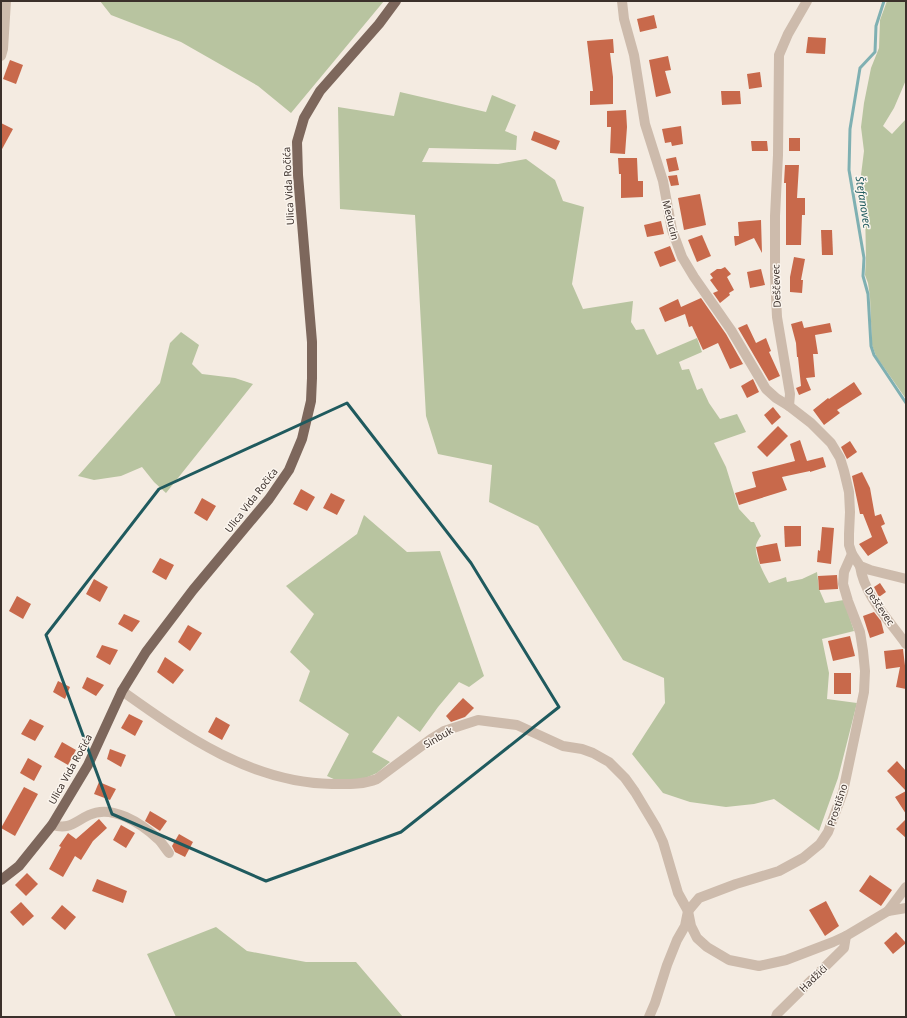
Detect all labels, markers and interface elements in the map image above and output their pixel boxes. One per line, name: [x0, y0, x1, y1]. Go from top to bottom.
street label: Ulica Vida Ročića: [279, 146, 297, 226]
water label: Štefanovec: [852, 175, 876, 230]
street label: Meducin: [659, 199, 683, 241]
street label: Deščevec: [768, 264, 784, 308]
street label: Ulica Vida Ročića: [221, 465, 281, 535]
street label: Deščevec: [862, 584, 898, 628]
street label: Sinbuk: [421, 723, 456, 751]
street label: Ulica Vida Ročića: [45, 731, 95, 807]
street label: Prostišno: [824, 782, 850, 828]
street label: Hadžići: [796, 961, 830, 995]

